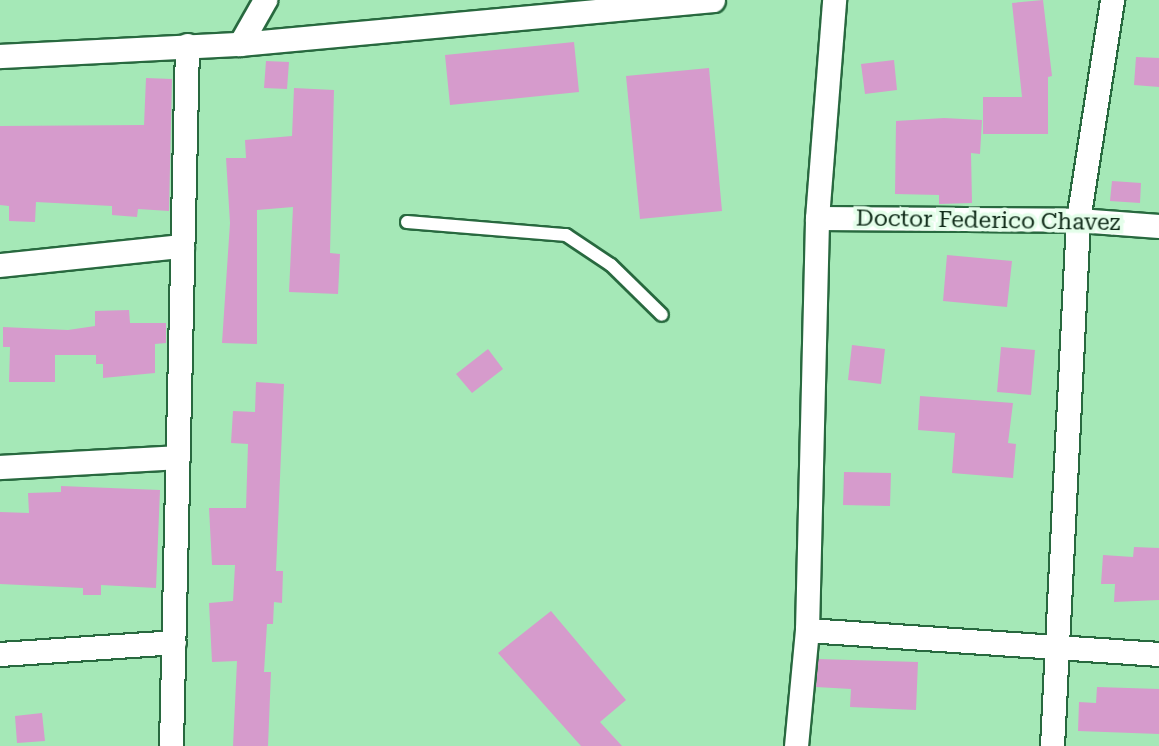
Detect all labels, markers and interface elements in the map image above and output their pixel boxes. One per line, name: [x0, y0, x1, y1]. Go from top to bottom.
street label: Doctor Federico Chavez: [856, 205, 1120, 237]

